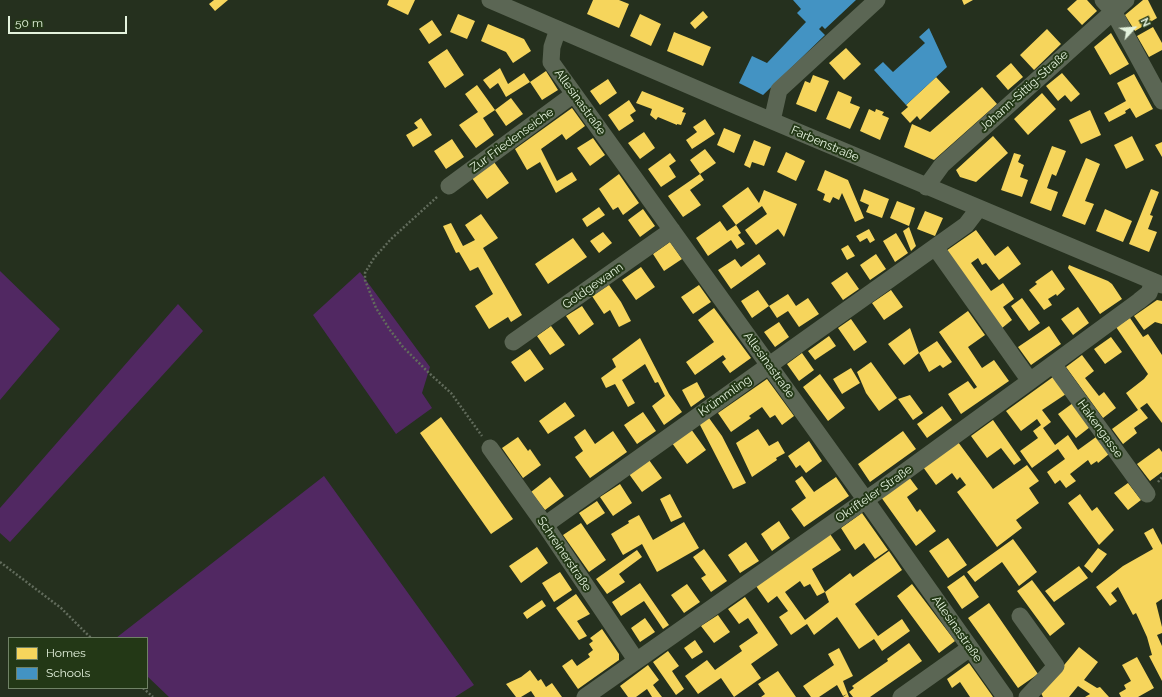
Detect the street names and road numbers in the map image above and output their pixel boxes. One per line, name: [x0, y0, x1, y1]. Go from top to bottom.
street label: Johann-Sittig-Straße: [977, 48, 1071, 134]
street label: Allesinastraße: [551, 66, 609, 138]
street label: Zur Friedenseiche: [467, 105, 557, 175]
street label: Farbenstraße: [789, 123, 861, 165]
street label: Goldgewann: [560, 260, 626, 312]
street label: Allesinastraße: [740, 329, 798, 401]
street label: Krümmling: [696, 372, 754, 420]
street label: Hakengasse: [1074, 397, 1126, 461]
street label: Okrifteler Straße: [833, 462, 915, 526]
street label: Schreinerstraße: [534, 514, 594, 594]
street label: Allesinastraße: [929, 593, 985, 665]

